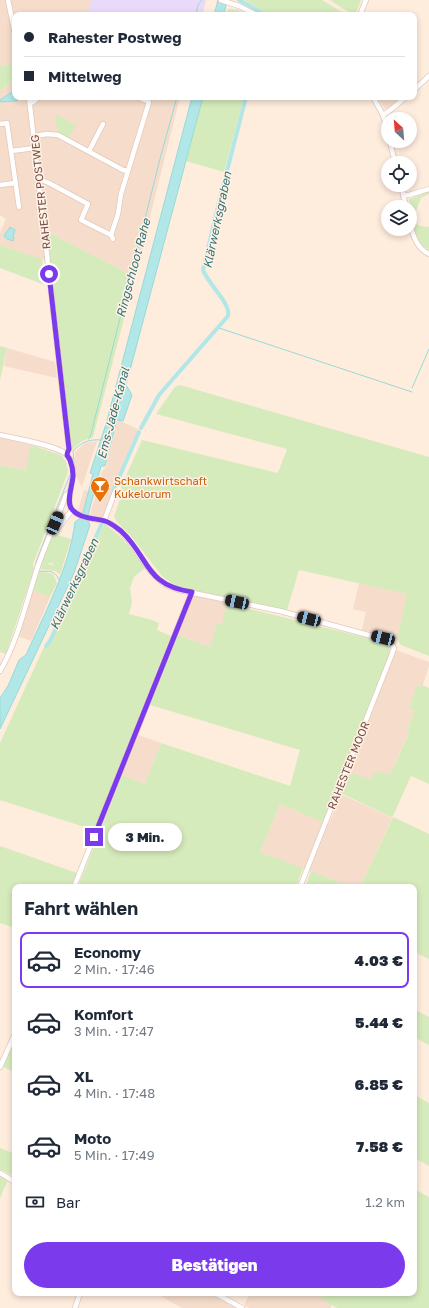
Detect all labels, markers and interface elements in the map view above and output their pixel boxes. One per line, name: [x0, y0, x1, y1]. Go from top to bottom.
text: Rahester Postweg: [48, 28, 181, 46]
text: Mittelweg: [48, 67, 122, 85]
north arrow: [381, 112, 417, 148]
map controls: [381, 112, 417, 236]
street label: RAHESTER POSTWEG: [27, 134, 52, 250]
button: locate: [381, 156, 417, 192]
water label: Klärwerksgraben: [199, 170, 235, 270]
button: layers: [381, 200, 417, 236]
water label: Ringschloot Rahe: [113, 216, 154, 319]
route start: [40, 265, 58, 283]
water label: Ems-Jade-Kanal: [94, 364, 133, 460]
place label: Schankwirtschaft Kukelorum: [114, 474, 207, 500]
bar icon: Schankwirtschaft Kukelorum: [89, 475, 111, 503]
car: [45, 510, 65, 536]
water label: Klärwerksgraben: [46, 536, 102, 632]
car: [224, 594, 250, 610]
car: [296, 610, 322, 628]
car: [370, 629, 396, 647]
street label: RAHESTER MOOR: [324, 719, 372, 811]
callout: 3 Min.: [108, 823, 182, 851]
route end: [85, 828, 103, 846]
text: 3 Min.: [125, 829, 165, 845]
text: Fahrt wählen: [24, 897, 138, 919]
icon: car: [26, 942, 62, 978]
text: Economy: [74, 943, 141, 961]
text: 4.03 €: [355, 951, 403, 969]
text: 2 Min. · 17:46: [74, 961, 155, 977]
icon: car: [26, 1004, 62, 1040]
text: Komfort: [74, 1005, 133, 1023]
text: 5.44 €: [355, 1013, 403, 1031]
text: 3 Min. · 17:47: [74, 1023, 154, 1039]
icon: car: [26, 1066, 62, 1102]
text: XL: [74, 1067, 93, 1085]
text: 6.85 €: [354, 1075, 403, 1093]
text: 4 Min. · 17:48: [74, 1085, 155, 1101]
icon: car: [26, 1128, 62, 1164]
text: Moto: [74, 1129, 111, 1147]
text: 7.58 €: [356, 1137, 403, 1155]
text: 5 Min. · 17:49: [74, 1147, 155, 1163]
icon: cash: [24, 1191, 46, 1213]
text: Bar: [56, 1193, 80, 1211]
text: 1.2 km: [365, 1194, 405, 1210]
button: Bestätigen: [24, 1242, 405, 1288]

